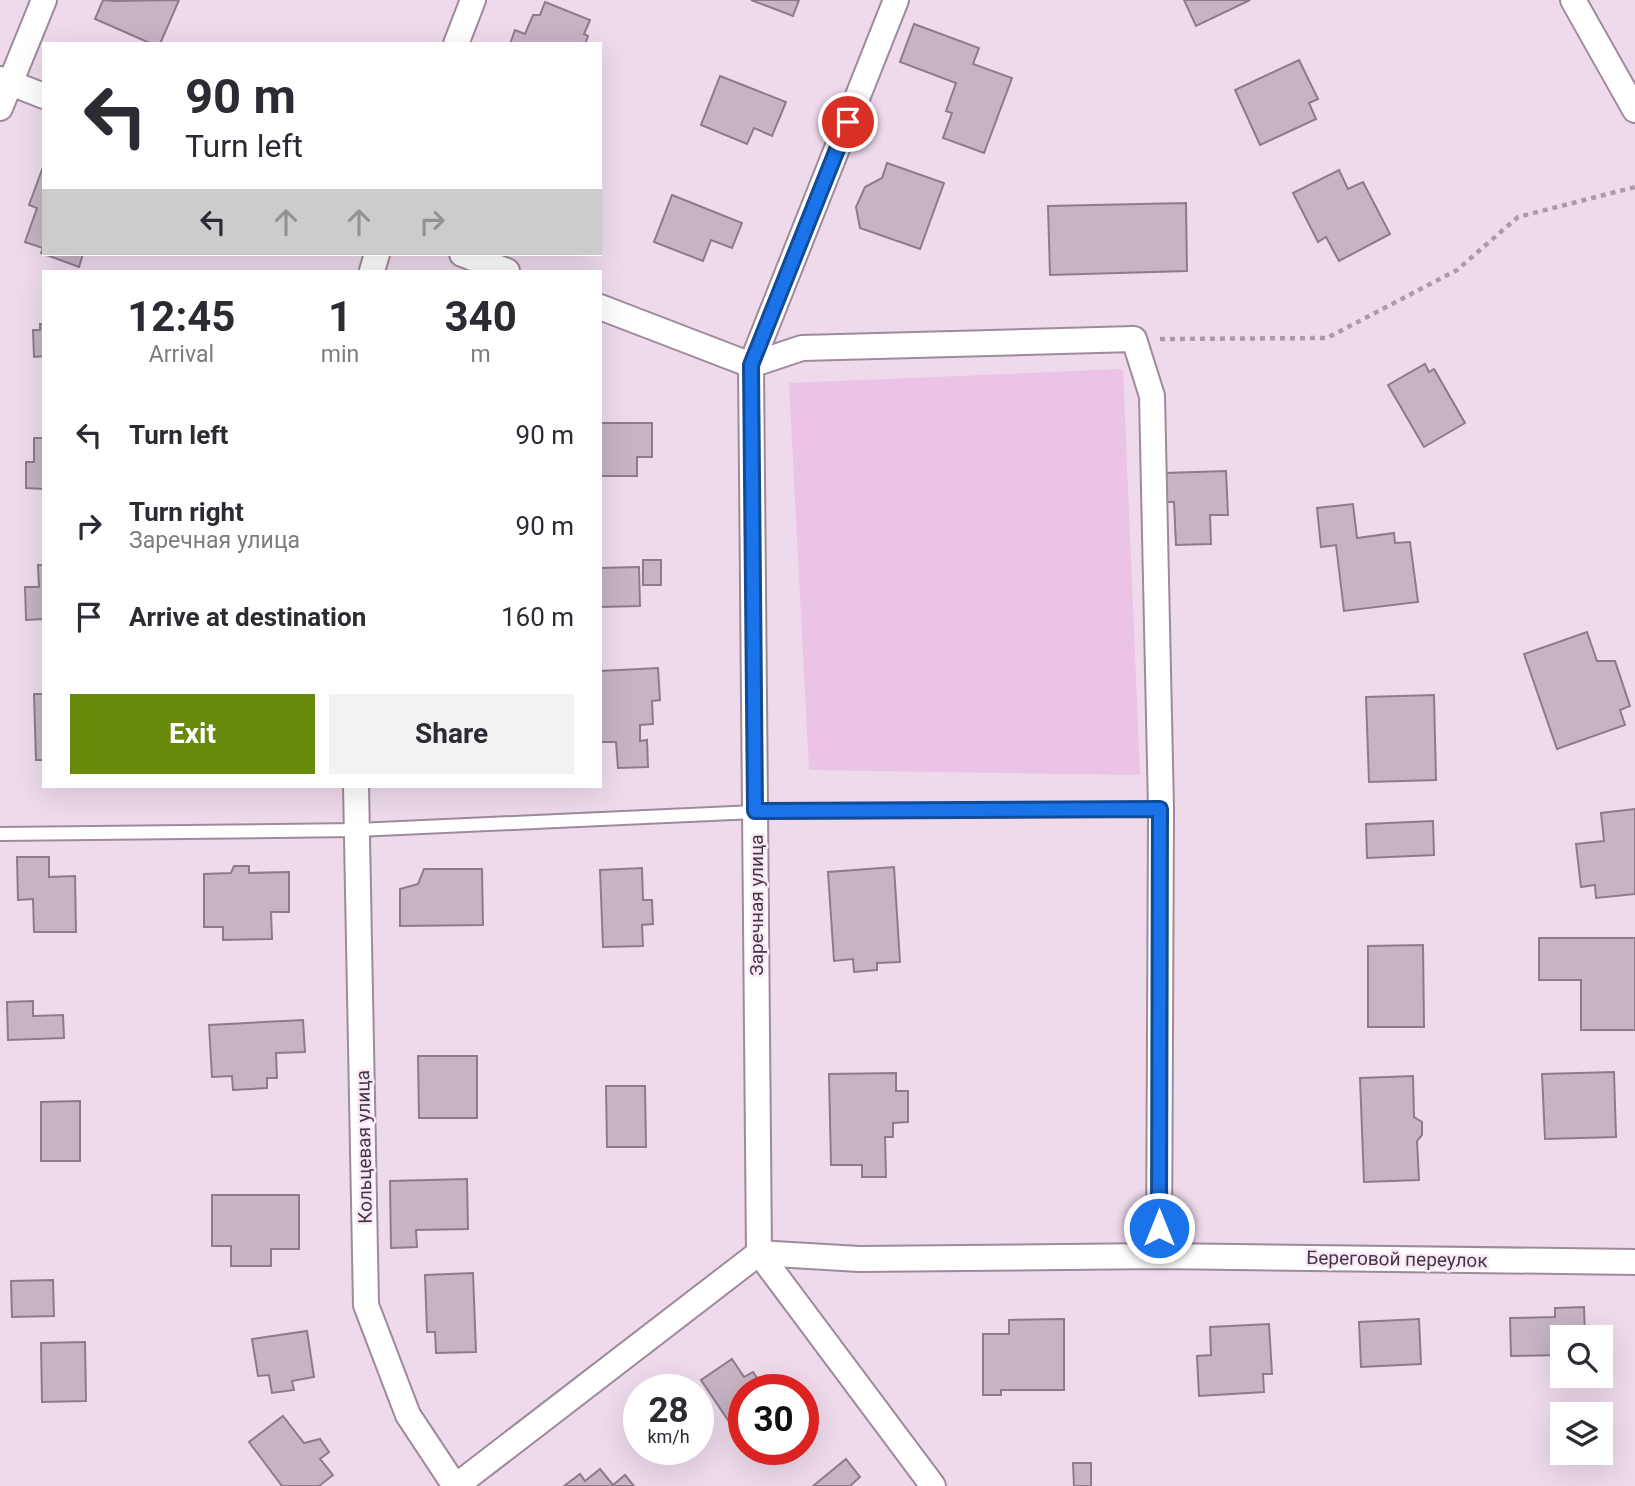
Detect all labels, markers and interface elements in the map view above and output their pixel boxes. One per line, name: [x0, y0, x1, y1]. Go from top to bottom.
text: 90 m: [185, 68, 296, 125]
icon: left: [70, 70, 161, 161]
pin: [818, 92, 878, 152]
icon: arrive: [829, 103, 867, 141]
text: Turn left: [185, 127, 303, 165]
icon: left: [194, 203, 232, 241]
icon: ahead: [267, 203, 305, 241]
icon: ahead: [340, 203, 378, 241]
icon: right: [413, 203, 451, 241]
text: 12:45: [127, 292, 235, 341]
text: 1: [328, 292, 352, 341]
text: 340: [444, 292, 517, 341]
text: Arrival: [149, 341, 214, 368]
text: min: [321, 341, 359, 368]
text: m: [471, 341, 491, 368]
icon: left: [70, 416, 108, 454]
text: Turn left: [129, 420, 228, 450]
text: 90 m: [516, 420, 574, 450]
text: Turn right: [129, 497, 244, 527]
icon: right: [70, 507, 108, 545]
text: 90 m: [516, 511, 574, 541]
text: Заречная улица: [129, 527, 300, 554]
icon: arrive: [70, 598, 108, 636]
text: Arrive at destination: [129, 602, 366, 632]
text: 160 m: [501, 602, 574, 632]
button: Exit: [70, 694, 315, 774]
button: Share: [329, 694, 574, 774]
street label: Заречная улица: [745, 834, 768, 976]
street label: Кольцевая улица: [351, 1070, 377, 1224]
position arrow: [1122, 1191, 1196, 1265]
street label: Береговой переулок: [1306, 1246, 1488, 1272]
map controls: [1550, 1325, 1613, 1465]
button: search: [1550, 1325, 1613, 1388]
speed limit sign: 30: [728, 1374, 819, 1465]
text: 28: [648, 1390, 689, 1431]
button: layers: [1550, 1402, 1613, 1465]
text: km/h: [647, 1426, 690, 1447]

